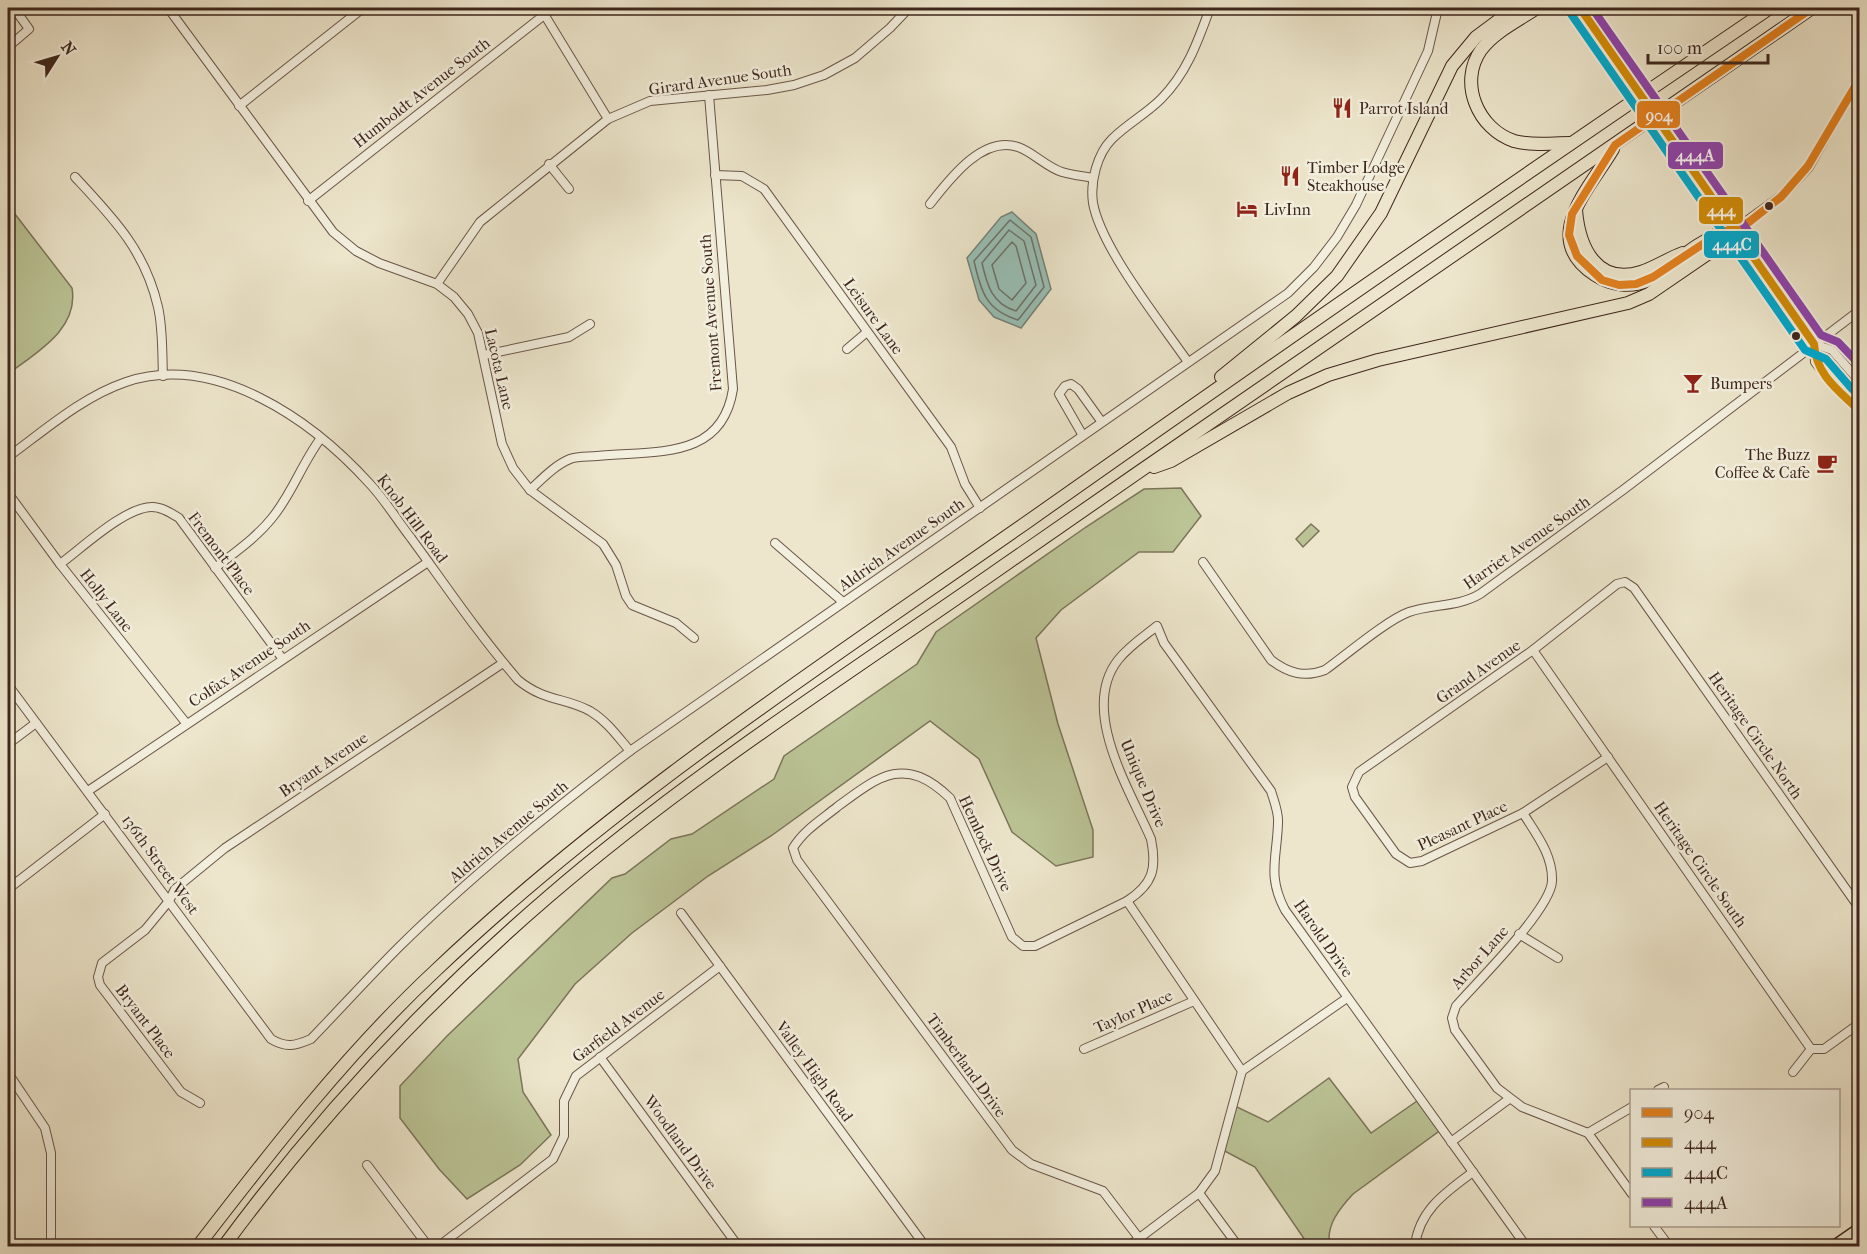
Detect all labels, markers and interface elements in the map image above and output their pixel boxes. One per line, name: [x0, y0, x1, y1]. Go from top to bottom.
north arrow: [27, 27, 87, 87]
scale bar: [1648, 27, 1768, 65]
street label: Humboldt Avenue South: [349, 33, 493, 152]
text: N: [57, 38, 80, 60]
text: 100 m: [1657, 38, 1702, 59]
street label: Girard Avenue South: [647, 60, 793, 99]
restaurant icon: Parrot Island: [1330, 96, 1354, 120]
place label: Parrot Island: [1359, 99, 1449, 118]
line badge: 904: [1636, 100, 1681, 129]
text: 904: [1645, 106, 1674, 126]
line badge: 444A: [1667, 141, 1724, 170]
text: 444A: [1675, 146, 1715, 166]
place label: Timber Lodge Steakhouse: [1307, 158, 1405, 195]
restaurant icon: Timber Lodge Steakhouse: [1278, 164, 1302, 188]
line badge: 444: [1698, 196, 1744, 225]
hotel icon: LivInn: [1235, 197, 1259, 221]
place label: LivInn: [1264, 200, 1311, 219]
unlabelled marker: [1763, 200, 1775, 212]
text: 444: [1706, 201, 1737, 221]
line badge: 444C: [1703, 230, 1760, 259]
street label: Fremont Avenue South: [696, 234, 725, 392]
text: 444C: [1711, 235, 1752, 255]
street label: Leisure Lane: [840, 274, 908, 358]
street label: Lacota Lane: [481, 327, 518, 412]
unlabelled marker: [1790, 330, 1802, 342]
bar icon: Bumpers: [1681, 371, 1705, 395]
place label: Bumpers: [1710, 374, 1772, 393]
place label: The Buzz Coffee & Cafe: [1715, 445, 1810, 482]
cafe icon: The Buzz Coffee & Cafe: [1815, 451, 1839, 475]
street label: Knob Hill Road: [373, 470, 452, 567]
street label: Harriet Avenue South: [1459, 492, 1593, 593]
street label: Aldrich Avenue South: [834, 494, 968, 596]
street label: Fremont Place: [184, 508, 259, 599]
street label: Holly Lane: [76, 565, 137, 636]
street label: Colfax Avenue South: [185, 616, 314, 711]
street label: Grand Avenue: [1432, 635, 1524, 707]
street label: Heritage Circle North: [1704, 668, 1807, 803]
street label: Bryant Avenue: [275, 728, 371, 801]
street label: Unique Drive: [1116, 736, 1171, 830]
street label: Aldrich Avenue South: [444, 776, 572, 887]
street label: Hemlock Drive: [955, 792, 1016, 894]
street label: Pleasant Place: [1414, 796, 1510, 855]
street label: Heritage Circle South: [1650, 798, 1751, 931]
street label: 136th Street West: [118, 811, 203, 918]
street label: Harold Drive: [1290, 896, 1357, 981]
street label: Arbor Lane: [1446, 922, 1512, 994]
street label: Bryant Place: [112, 981, 180, 1062]
street label: Garfield Avenue: [569, 985, 668, 1066]
street label: Taylor Place: [1091, 986, 1176, 1037]
street label: Timberland Drive: [923, 1010, 1011, 1121]
street label: Valley High Road: [771, 1017, 857, 1125]
legend: [1630, 1089, 1840, 1227]
street label: Woodland Drive: [639, 1091, 721, 1193]
text: 904: [1684, 1103, 1714, 1124]
text: 444: [1684, 1133, 1716, 1154]
text: 444C: [1684, 1163, 1728, 1184]
text: 444A: [1684, 1193, 1728, 1214]

